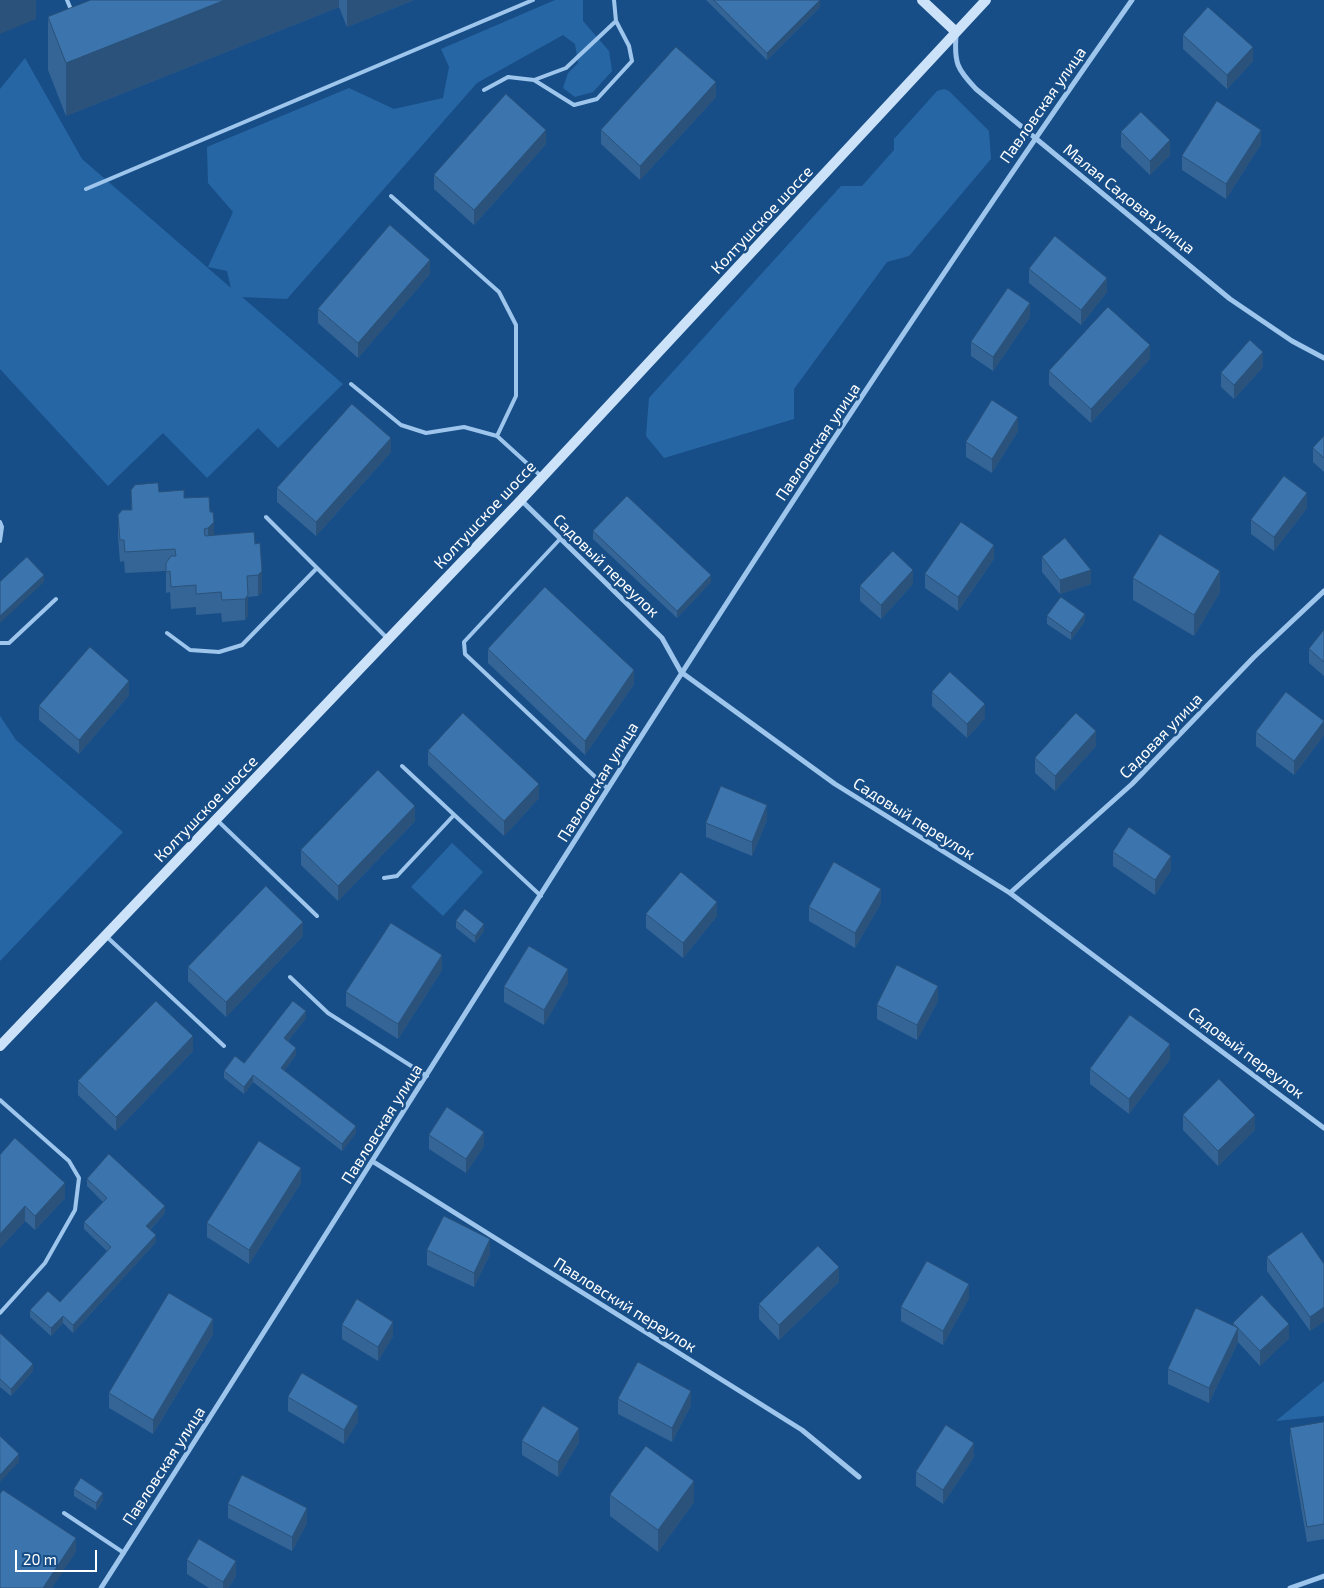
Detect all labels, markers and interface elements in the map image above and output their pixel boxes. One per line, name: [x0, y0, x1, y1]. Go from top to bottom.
street label: Павловская улица: [996, 43, 1090, 167]
street label: Малая Садовая улица: [1059, 140, 1199, 258]
street label: Колтушское шоссе: [707, 162, 817, 278]
street label: Павловская улица: [772, 380, 864, 504]
street label: Колтушское шоссе: [430, 457, 540, 573]
street label: Садовый переулок: [549, 510, 663, 622]
street label: Садовая улица: [1116, 689, 1206, 783]
street label: Павловская улица: [553, 719, 643, 845]
street label: Колтушское шоссе: [150, 752, 262, 866]
street label: Садовый переулок: [849, 774, 979, 864]
street label: Садовый переулок: [1184, 1003, 1308, 1103]
street label: Павловская улица: [337, 1061, 427, 1187]
street label: Павловский переулок: [550, 1253, 700, 1357]
street label: Павловская улица: [118, 1403, 210, 1529]
scale bar: [18, 1540, 100, 1572]
text: 20 m: [23, 1550, 57, 1568]

